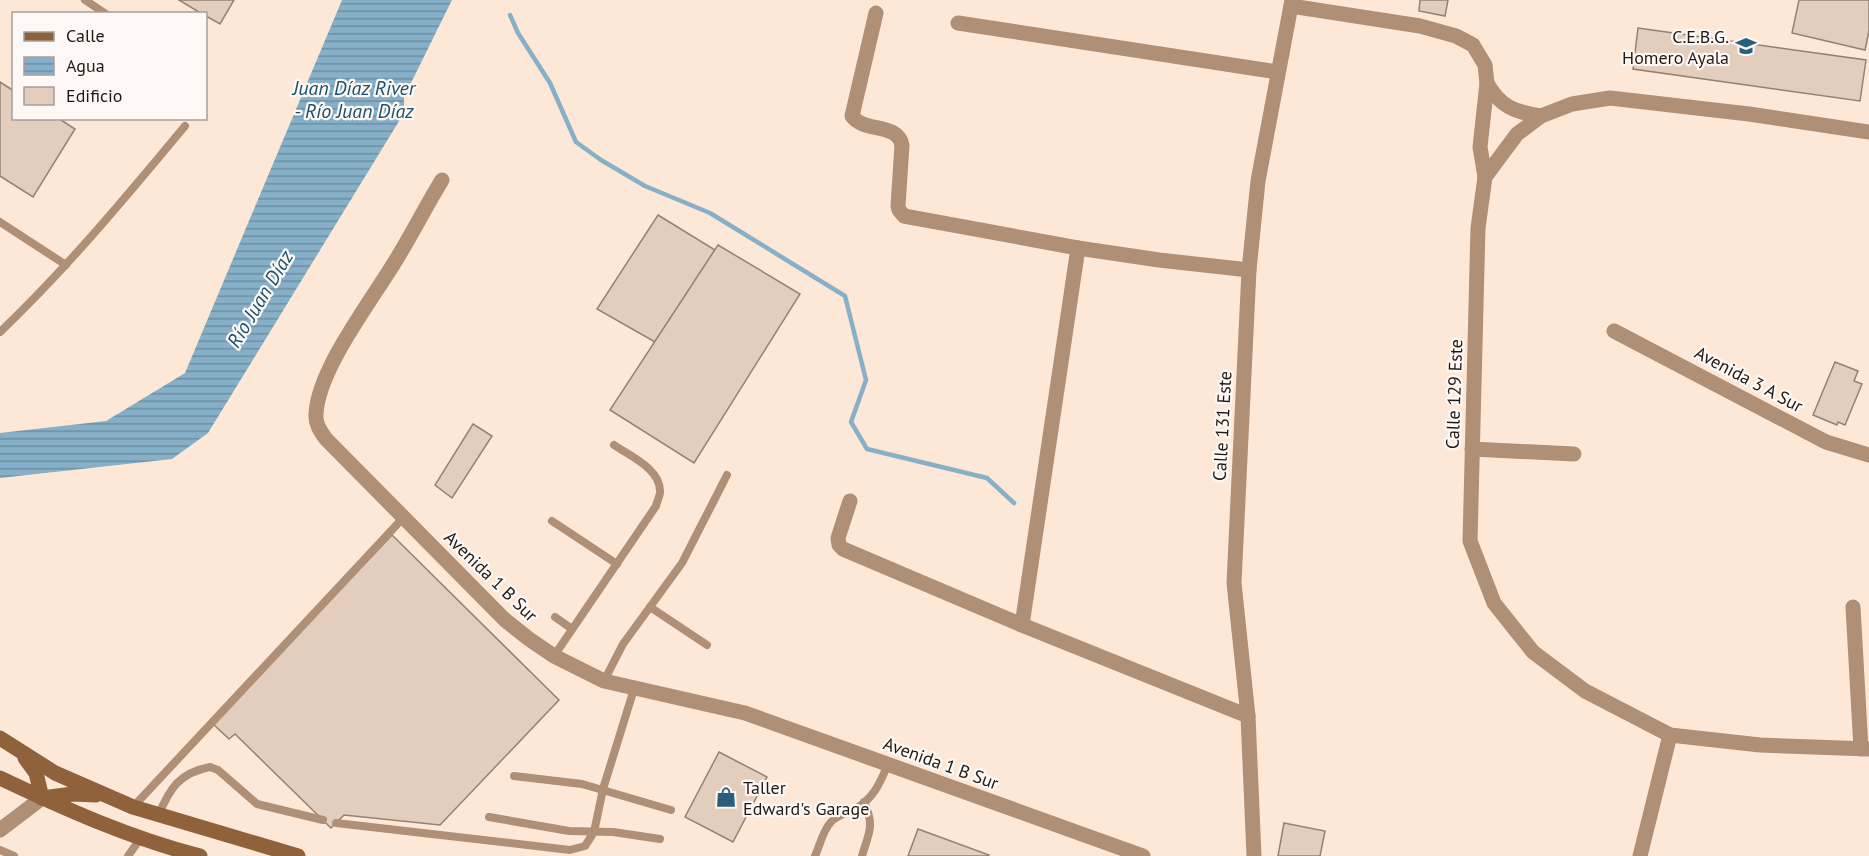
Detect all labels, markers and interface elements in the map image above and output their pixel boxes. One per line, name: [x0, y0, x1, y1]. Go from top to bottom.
legend: [12, 12, 207, 120]
text: Calle: [66, 24, 105, 47]
place label: C.E.B.G. Homero Ayala: [1622, 25, 1729, 69]
school or university icon: C.E.B.G. Homero Ayala: [1734, 34, 1758, 58]
text: Agua: [66, 54, 105, 77]
water label: Juan Díaz River - Río Juan Díaz: [291, 75, 417, 124]
text: Edificio: [66, 84, 122, 107]
water label: Río Juan Díaz: [221, 245, 299, 352]
street label: Calle 129 Este: [1441, 339, 1467, 449]
street label: Avenida 3 A Sur: [1691, 341, 1807, 417]
street label: Calle 131 Este: [1208, 371, 1236, 481]
street label: Avenida 1 B Sur: [440, 526, 542, 626]
street label: Avenida 1 B Sur: [880, 732, 1002, 794]
place label: Taller Edward's Garage: [743, 776, 869, 820]
shop icon: Taller Edward's Garage: [714, 785, 738, 809]

